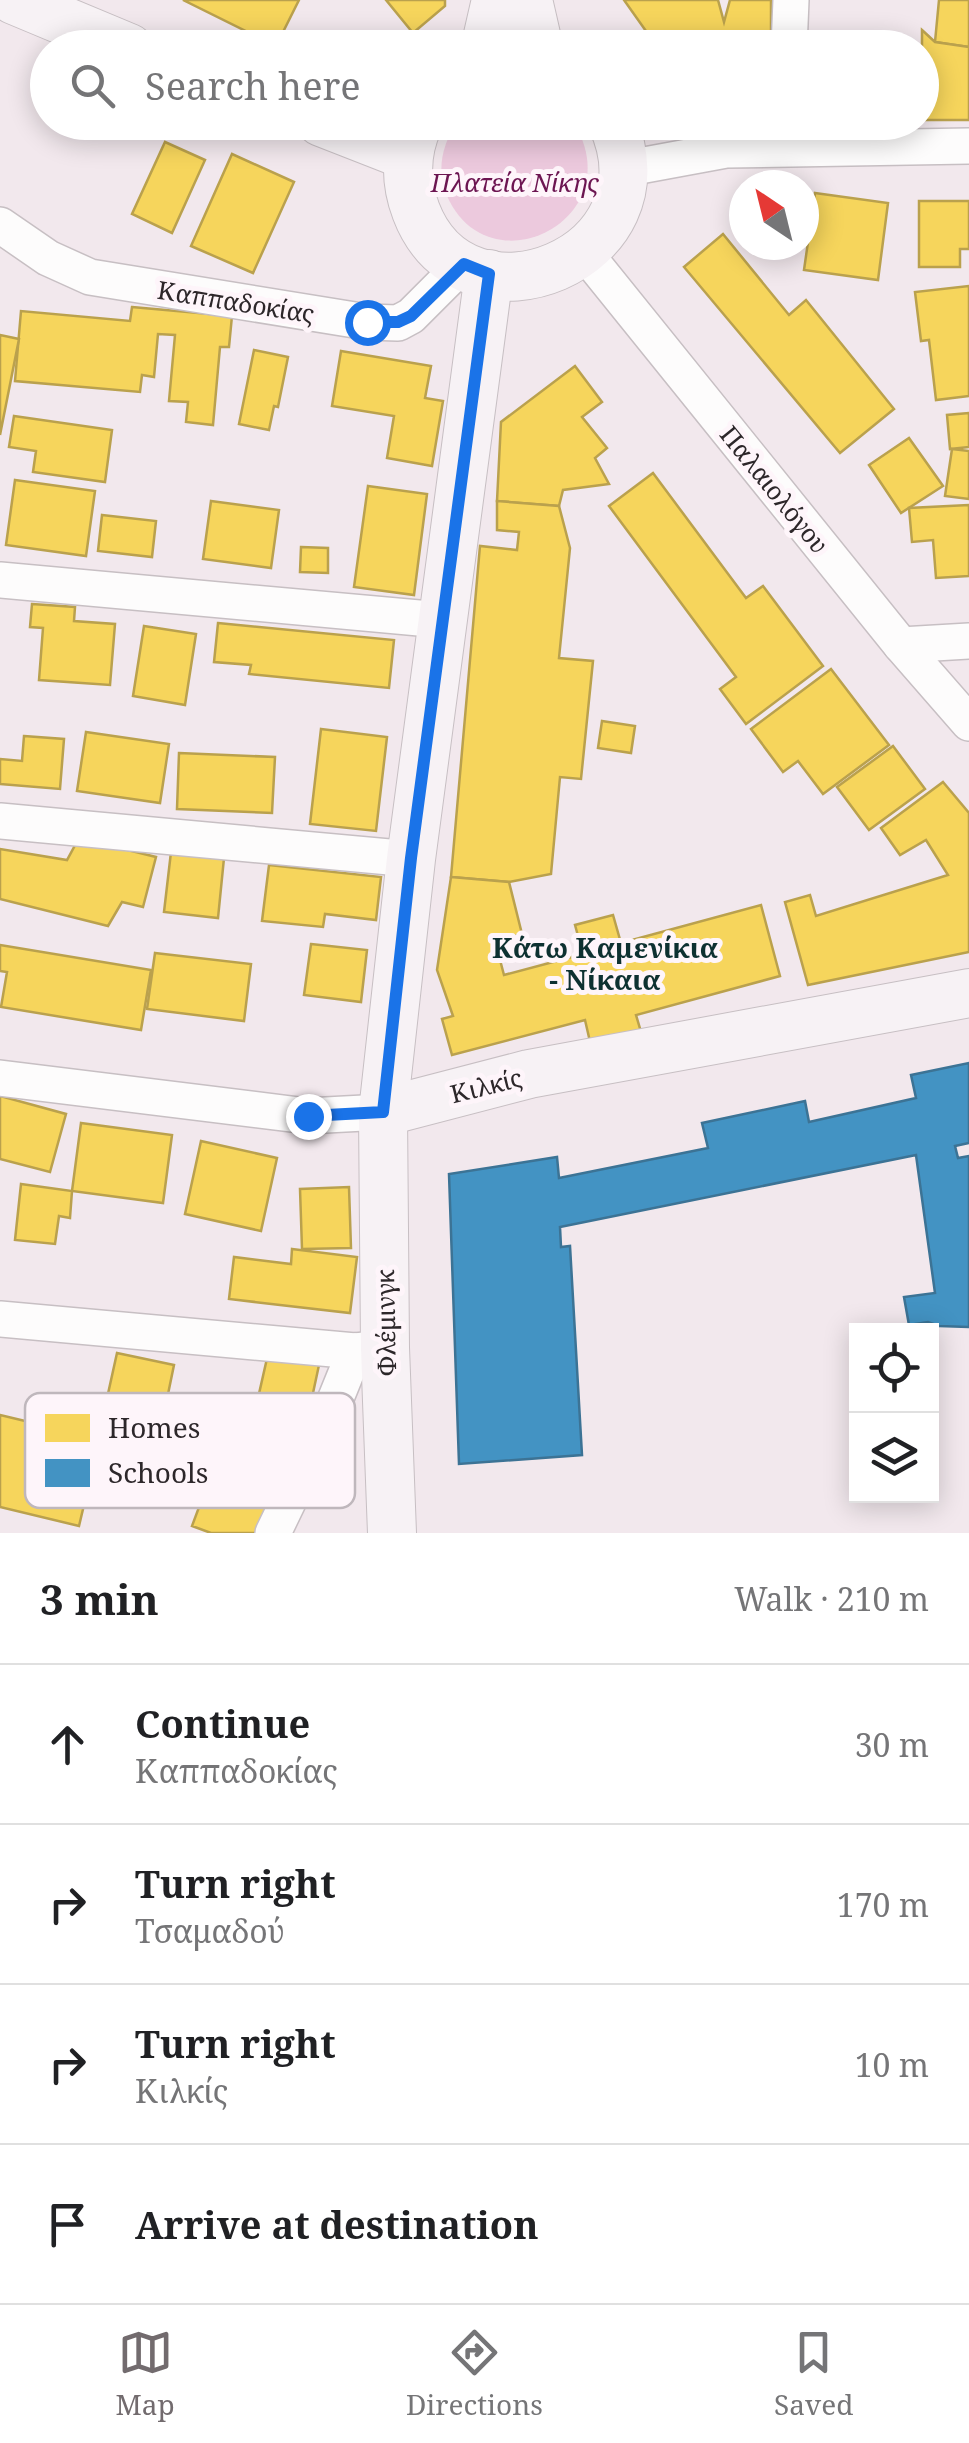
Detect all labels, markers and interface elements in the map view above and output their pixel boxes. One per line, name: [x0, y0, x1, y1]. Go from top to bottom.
search box: [30, 30, 939, 140]
icon: search: [65, 58, 120, 113]
text: Search here: [145, 59, 361, 111]
park label: Πλατεία Νίκης: [430, 165, 600, 199]
north arrow: [729, 170, 819, 260]
street label: Καππαδοκίας: [155, 272, 317, 330]
route start: [345, 300, 391, 346]
street label: Παλαιολόγου: [713, 418, 837, 560]
district label: Κάτω Καμενίκια - Νίκαια: [492, 928, 718, 998]
street label: Κιλκίς: [447, 1060, 525, 1110]
route end: [286, 1094, 332, 1140]
street label: Φλέμινγκ: [367, 1269, 403, 1377]
map controls: [849, 1323, 939, 1503]
button: locate: [849, 1323, 939, 1413]
legend: [25, 1393, 355, 1508]
text: Homes: [108, 1408, 200, 1446]
button: layers: [849, 1413, 939, 1503]
text: Schools: [108, 1453, 208, 1491]
text: 3 min: [40, 1570, 159, 1627]
text: Walk · 210 m: [734, 1577, 929, 1620]
text: Continue: [135, 1697, 310, 1749]
icon: ahead: [40, 1717, 95, 1772]
text: 30 m: [855, 1723, 929, 1766]
text: Καππαδοκίας: [135, 1749, 338, 1792]
text: Turn right: [135, 1857, 336, 1909]
icon: right: [40, 1877, 95, 1932]
text: 170 m: [837, 1883, 929, 1926]
text: Τσαμαδού: [135, 1909, 285, 1952]
text: Turn right: [135, 2017, 336, 2069]
icon: right: [40, 2037, 95, 2092]
text: 10 m: [855, 2043, 929, 2086]
text: Κιλκίς: [135, 2069, 228, 2112]
icon: arrive: [40, 2197, 95, 2252]
text: Arrive at destination: [135, 2198, 539, 2250]
tab: Map: [116, 2325, 175, 2423]
tab: Directions: [406, 2325, 543, 2423]
tab: Saved: [774, 2325, 853, 2423]

